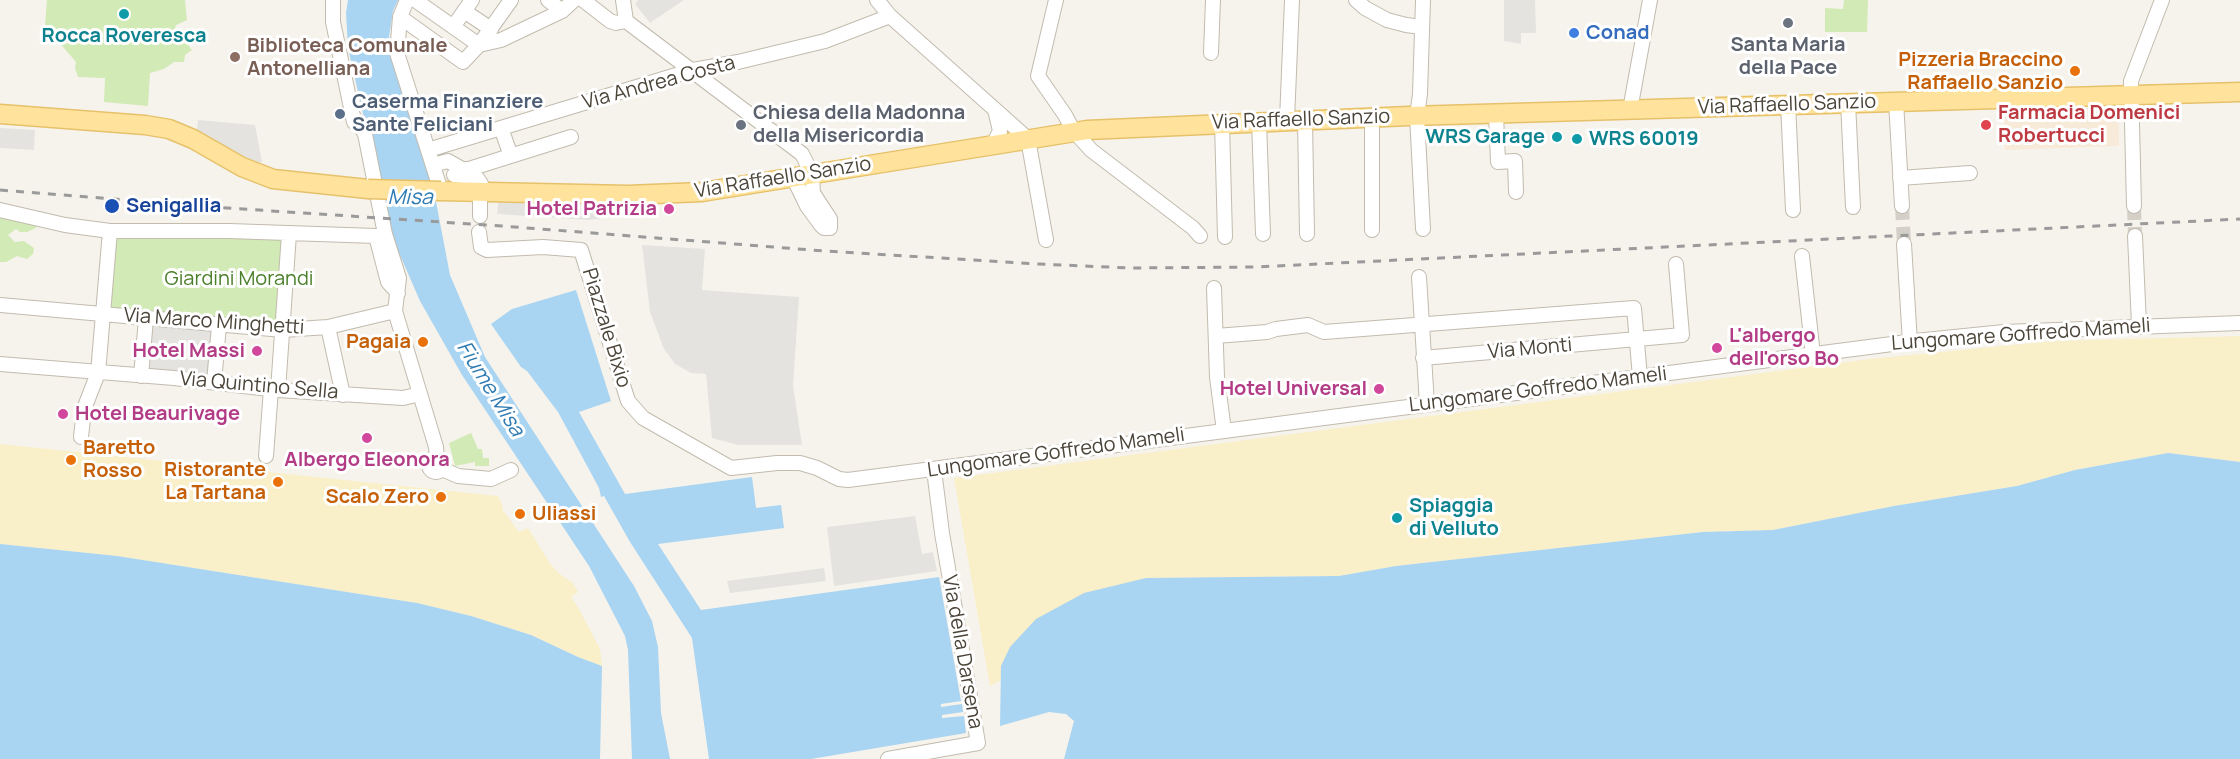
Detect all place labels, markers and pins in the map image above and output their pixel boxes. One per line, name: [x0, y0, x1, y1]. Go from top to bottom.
marker: Rocca Roveresca: [117, 7, 131, 21]
marker: Santa Maria della Pace: [1781, 16, 1795, 30]
place label: Conad: [1586, 21, 1649, 45]
place label: Rocca Roveresca: [41, 24, 207, 48]
marker: Conad: [1567, 26, 1581, 40]
place label: Santa Maria della Pace: [1730, 33, 1846, 80]
place label: Biblioteca Comunale Antonelliana: [247, 34, 447, 81]
place label: Pizzeria Braccino Raffaello Sanzio: [1898, 48, 2063, 95]
marker: Biblioteca Comunale Antonelliana: [228, 50, 242, 64]
marker: Pizzeria Braccino Raffaello Sanzio: [2068, 64, 2082, 78]
place label: Caserma Finanziere Sante Feliciani: [352, 90, 543, 137]
place label: Chiesa della Madonna della Misericordia: [753, 101, 965, 148]
place label: Farmacia Domenici Robertucci: [1998, 101, 2180, 148]
marker: Caserma Finanziere Sante Feliciani: [333, 107, 347, 121]
marker: Chiesa della Madonna della Misericordia: [734, 118, 748, 132]
marker: Farmacia Domenici Robertucci: [1979, 118, 1993, 132]
place label: WRS Garage: [1425, 125, 1545, 149]
place label: WRS 60019: [1589, 127, 1699, 151]
marker: WRS Garage: [1550, 130, 1564, 144]
marker: WRS 60019: [1570, 132, 1584, 146]
place label: Senigallia: [126, 194, 221, 218]
marker: Senigallia: [103, 197, 121, 215]
place label: Hotel Patrizia: [526, 197, 657, 221]
marker: Hotel Patrizia: [662, 202, 676, 216]
place label: L'albergo dell'orso Bo: [1729, 324, 1839, 371]
place label: Pagaia: [346, 330, 411, 354]
marker: Pagaia: [416, 335, 430, 349]
place label: Hotel Massi: [133, 339, 245, 363]
marker: L'albergo dell'orso Bo: [1710, 341, 1724, 355]
marker: Hotel Massi: [250, 344, 264, 358]
place label: Hotel Universal: [1220, 377, 1367, 401]
marker: Hotel Universal: [1372, 382, 1386, 396]
place label: Hotel Beaurivage: [75, 402, 240, 426]
marker: Hotel Beaurivage: [56, 407, 70, 421]
marker: Albergo Eleonora: [360, 431, 374, 445]
place label: Baretto Rosso: [83, 436, 155, 483]
place label: Albergo Eleonora: [284, 448, 450, 472]
marker: Baretto Rosso: [64, 453, 78, 467]
place label: Ristorante La Tartana: [164, 458, 266, 505]
marker: Ristorante La Tartana: [271, 475, 285, 489]
place label: Scalo Zero: [326, 485, 429, 509]
marker: Scalo Zero: [434, 490, 448, 504]
place label: Spiaggia di Velluto: [1409, 494, 1499, 541]
place label: Uliassi: [532, 502, 596, 526]
marker: Uliassi: [513, 507, 527, 521]
marker: Spiaggia di Velluto: [1390, 511, 1404, 525]

